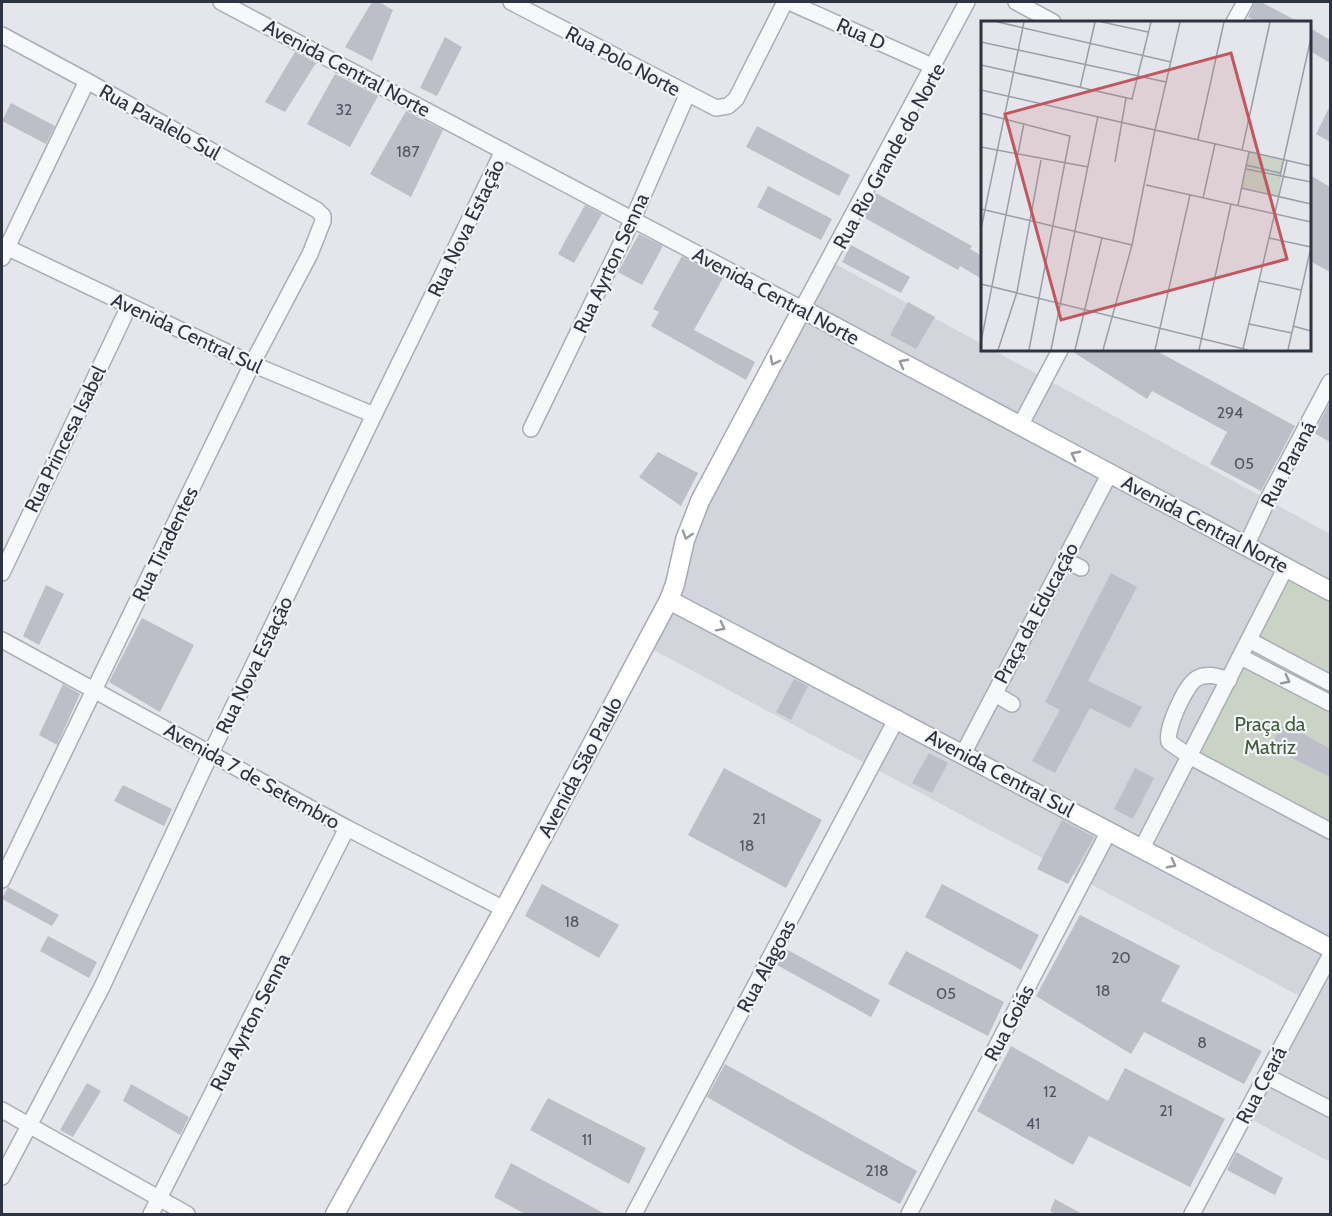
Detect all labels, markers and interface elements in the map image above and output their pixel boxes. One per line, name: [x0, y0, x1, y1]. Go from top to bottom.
street label: Rua D: [833, 13, 889, 55]
street label: Avenida Central Norte: [260, 14, 434, 122]
street label: Rua Polo Norte: [561, 21, 685, 101]
inset map: [981, 21, 1311, 351]
street label: Rua Rio Grande do Norte: [828, 59, 950, 253]
street label: Rua Paralelo Sul: [95, 79, 225, 165]
house number: 32: [335, 100, 353, 119]
house number: 187: [397, 142, 419, 161]
street label: Rua Nova Estação: [422, 155, 510, 301]
street label: Rua Ayrton Senna: [568, 189, 654, 337]
street label: Avenida Central Norte: [689, 242, 863, 350]
street label: Avenida Central Sul: [108, 287, 267, 379]
one-way arrow: [770, 354, 781, 365]
one-way arrow: [899, 359, 909, 370]
street label: Rua Princesa Isabel: [19, 362, 111, 516]
house number: 294: [1217, 403, 1243, 422]
street label: Rua Paraná: [1255, 417, 1321, 511]
one-way arrow: [1071, 451, 1081, 462]
house number: 05: [1234, 454, 1254, 473]
street label: Avenida Central Norte: [1118, 470, 1292, 578]
street label: Rua Tiradentes: [127, 483, 203, 605]
one-way arrow: [682, 529, 694, 540]
street label: Praça da Educação: [989, 538, 1083, 688]
street label: Rua Nova Estação: [210, 592, 298, 738]
one-way arrow: [714, 619, 725, 631]
one-way arrow: [1279, 673, 1290, 684]
street label: Avenida São Paulo: [533, 693, 627, 841]
park label: Praça da Matriz: [1235, 712, 1306, 759]
street label: Avenida 7 de Setembro: [160, 718, 344, 834]
street label: Avenida Central Sul: [922, 724, 1078, 822]
house number: 21: [752, 809, 766, 828]
house number: 18: [740, 836, 754, 855]
one-way arrow: [1166, 857, 1176, 868]
house number: 18: [565, 912, 579, 931]
street label: Rua Alagoas: [732, 915, 800, 1017]
house number: 20: [1111, 948, 1131, 967]
street label: Rua Ayrton Senna: [205, 949, 295, 1095]
street label: Rua Goiás: [979, 981, 1039, 1065]
house number: 18: [1096, 981, 1110, 1000]
house number: 05: [936, 984, 956, 1003]
house number: 8: [1197, 1033, 1207, 1052]
street label: Rua Ceará: [1231, 1042, 1292, 1128]
house number: 12: [1043, 1082, 1057, 1101]
house number: 21: [1159, 1101, 1173, 1120]
house number: 41: [1026, 1114, 1040, 1133]
house number: 11: [582, 1130, 592, 1149]
house number: 218: [865, 1161, 889, 1180]

